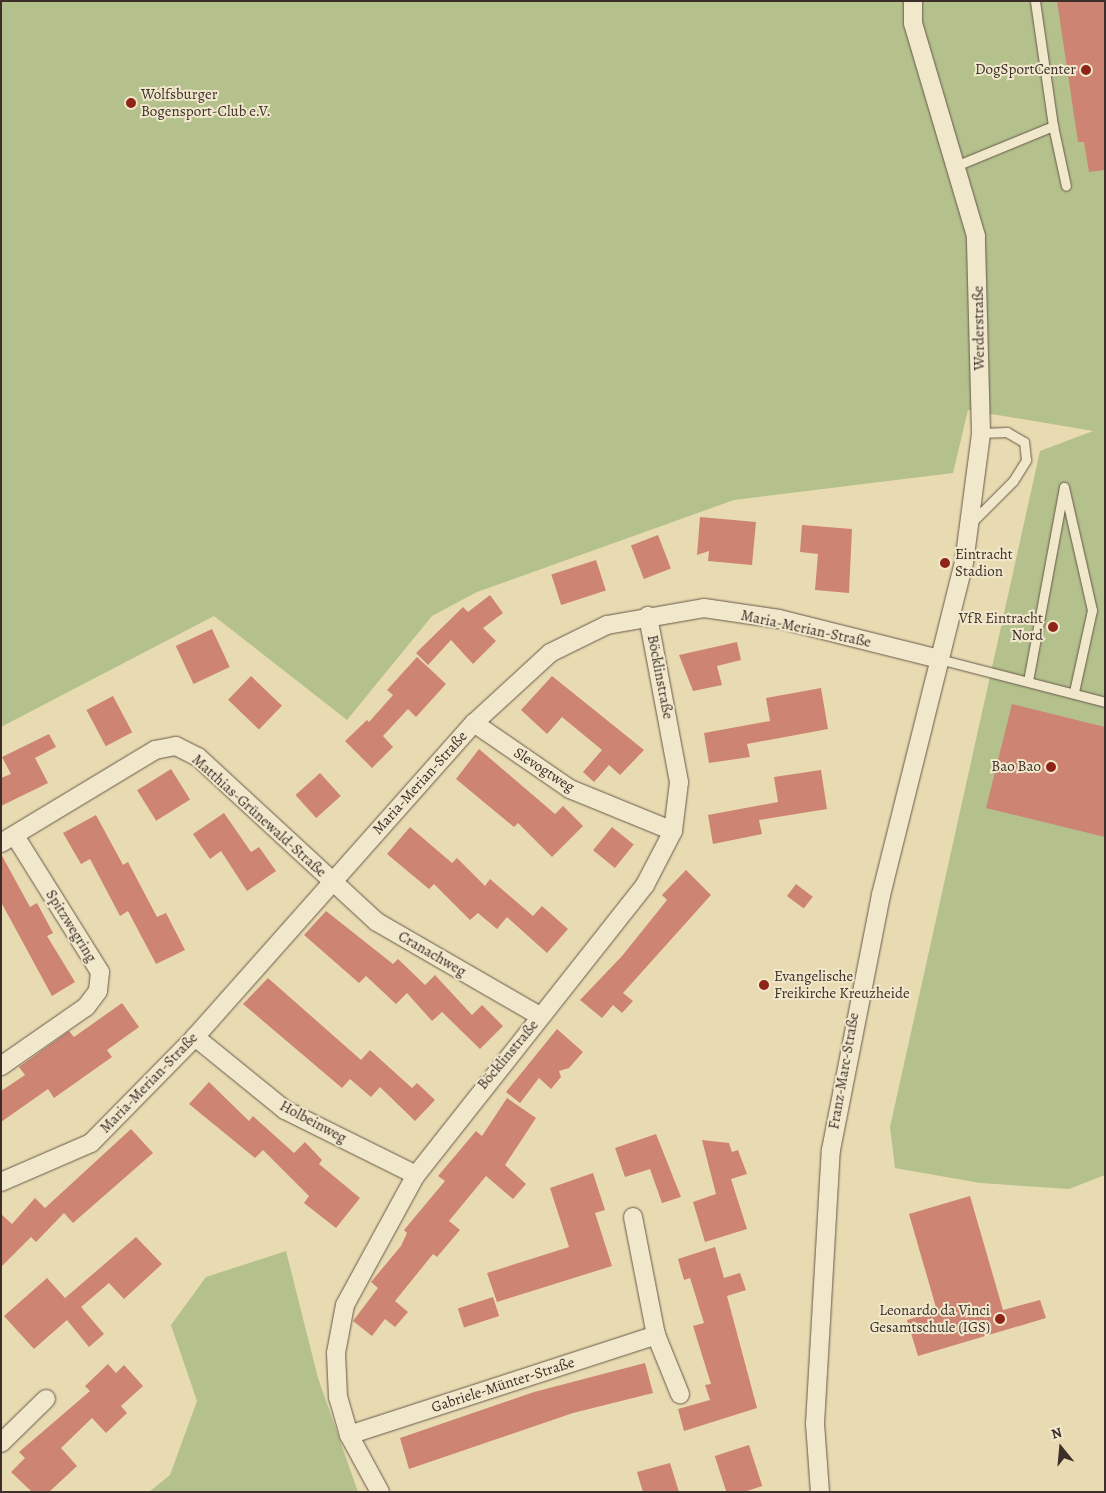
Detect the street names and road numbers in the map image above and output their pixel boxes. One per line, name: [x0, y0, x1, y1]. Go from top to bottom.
street label: Werderstraße: [969, 285, 989, 371]
street label: Maria-Merian-Straße: [739, 606, 873, 652]
street label: Böcklinstraße: [643, 633, 677, 721]
street label: Maria-Merian-Straße: [369, 728, 471, 838]
street label: Slevogtweg: [510, 744, 578, 796]
street label: Matthias-Grünewald-Straße: [188, 751, 330, 881]
street label: Spitzwegring: [42, 886, 100, 966]
street label: Cranachweg: [395, 927, 469, 981]
street label: Franz-Marc-Straße: [825, 1011, 863, 1131]
street label: Böcklinstraße: [474, 1017, 542, 1093]
street label: Maria-Merian-Straße: [96, 1029, 202, 1137]
street label: Holbeinweg: [277, 1097, 349, 1147]
street label: Gabriele-Münter-Straße: [429, 1353, 577, 1417]

